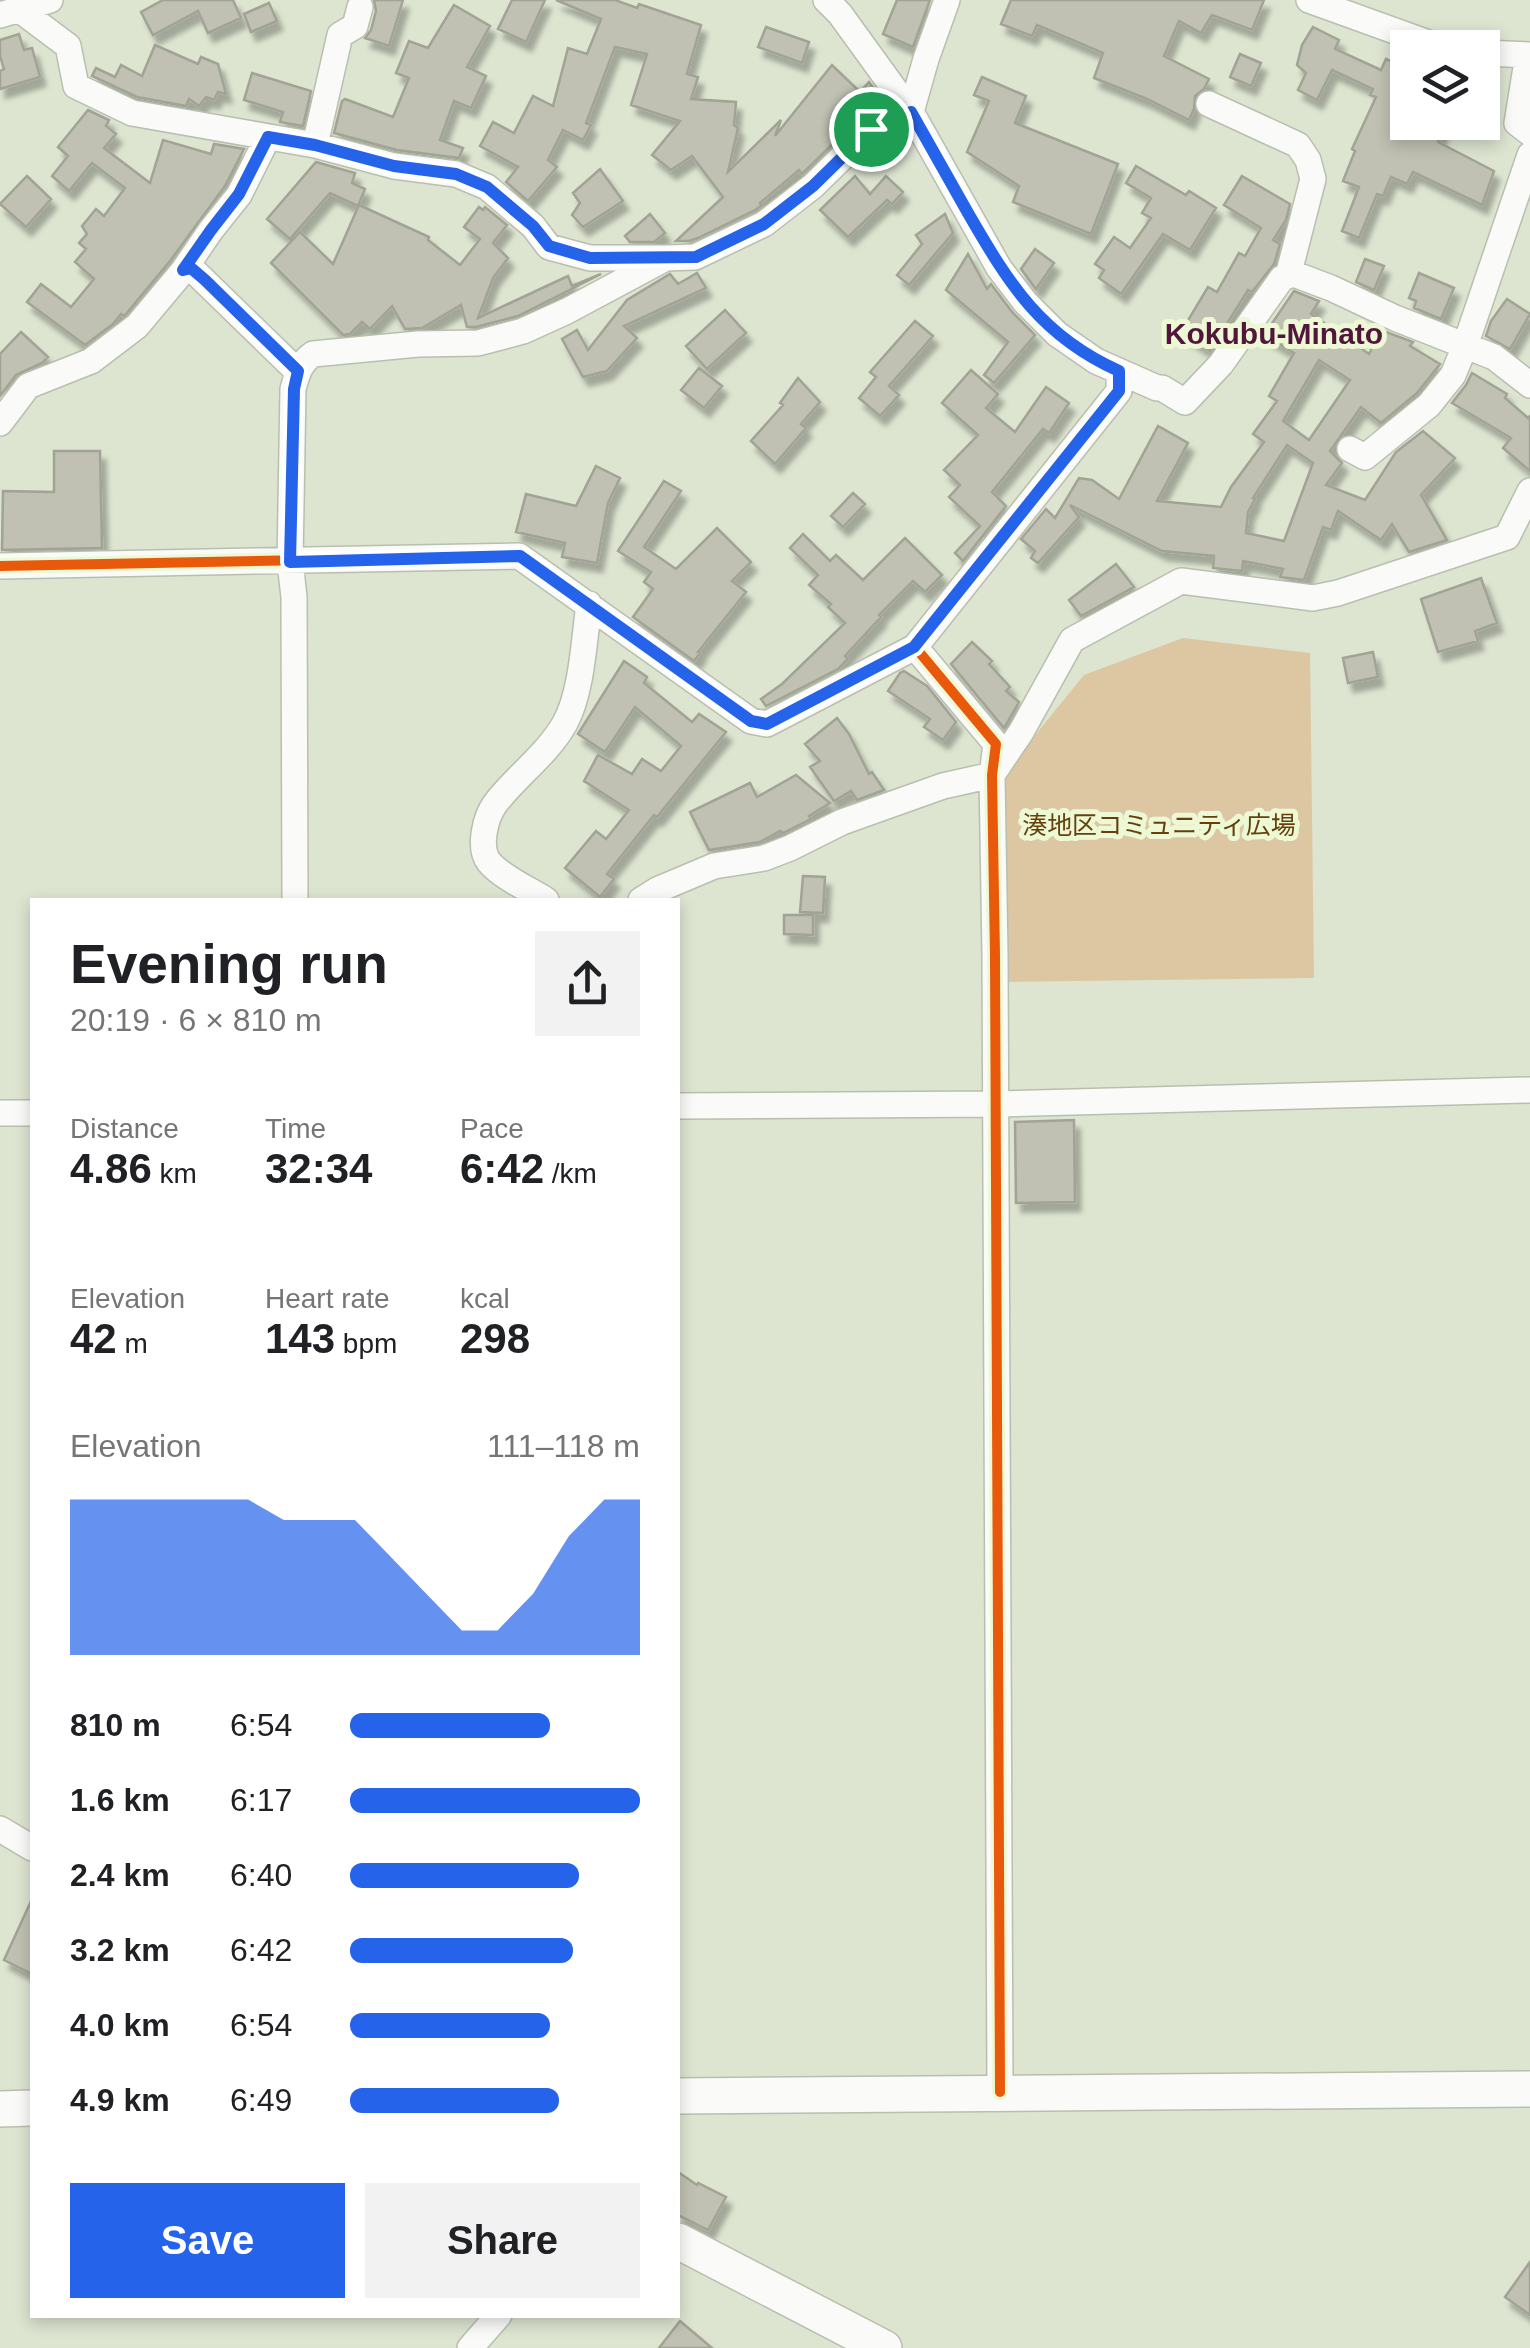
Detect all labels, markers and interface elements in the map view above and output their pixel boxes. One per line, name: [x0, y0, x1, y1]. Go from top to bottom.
map controls: [1390, 30, 1500, 140]
button: layers: [1390, 30, 1500, 140]
pin: [829, 87, 914, 172]
icon: arrive: [844, 102, 899, 157]
district label: Kokubu-Minato: [1165, 317, 1383, 350]
park label: 湊地区コミュニティ広場: [1022, 811, 1296, 839]
button: share: [535, 931, 640, 1036]
text: Evening run: [70, 933, 388, 995]
text: 20:19 · 6 × 810 m: [70, 1002, 322, 1038]
text: Distance: [70, 1113, 179, 1144]
text: Time: [265, 1113, 326, 1144]
text: Pace: [460, 1113, 524, 1144]
text: 4.86: [70, 1145, 152, 1192]
text: 32:34: [265, 1145, 372, 1192]
text: 6:42: [460, 1145, 544, 1192]
text: km: [152, 1158, 197, 1189]
text: /km: [544, 1158, 597, 1189]
text: Elevation: [70, 1283, 185, 1314]
text: Heart rate: [265, 1283, 390, 1314]
text: kcal: [460, 1283, 510, 1314]
text: 42: [70, 1315, 117, 1362]
text: 143: [265, 1315, 335, 1362]
text: 298: [460, 1315, 530, 1362]
text: m: [117, 1328, 148, 1359]
text: bpm: [335, 1328, 397, 1359]
text: Elevation: [70, 1428, 202, 1464]
text: 111–118 m: [487, 1428, 640, 1464]
text: 810 m: [70, 1707, 161, 1743]
text: 6:54: [230, 1707, 292, 1743]
text: 1.6 km: [70, 1782, 170, 1818]
text: 6:17: [230, 1782, 292, 1818]
text: 2.4 km: [70, 1857, 170, 1893]
text: 6:40: [230, 1857, 292, 1893]
text: 3.2 km: [70, 1932, 170, 1968]
text: 6:42: [230, 1932, 292, 1968]
text: 4.0 km: [70, 2007, 170, 2043]
text: 6:54: [230, 2007, 292, 2043]
text: 4.9 km: [70, 2082, 170, 2118]
text: 6:49: [230, 2082, 292, 2118]
button: Save: [70, 2183, 345, 2298]
button: Share: [365, 2183, 640, 2298]

